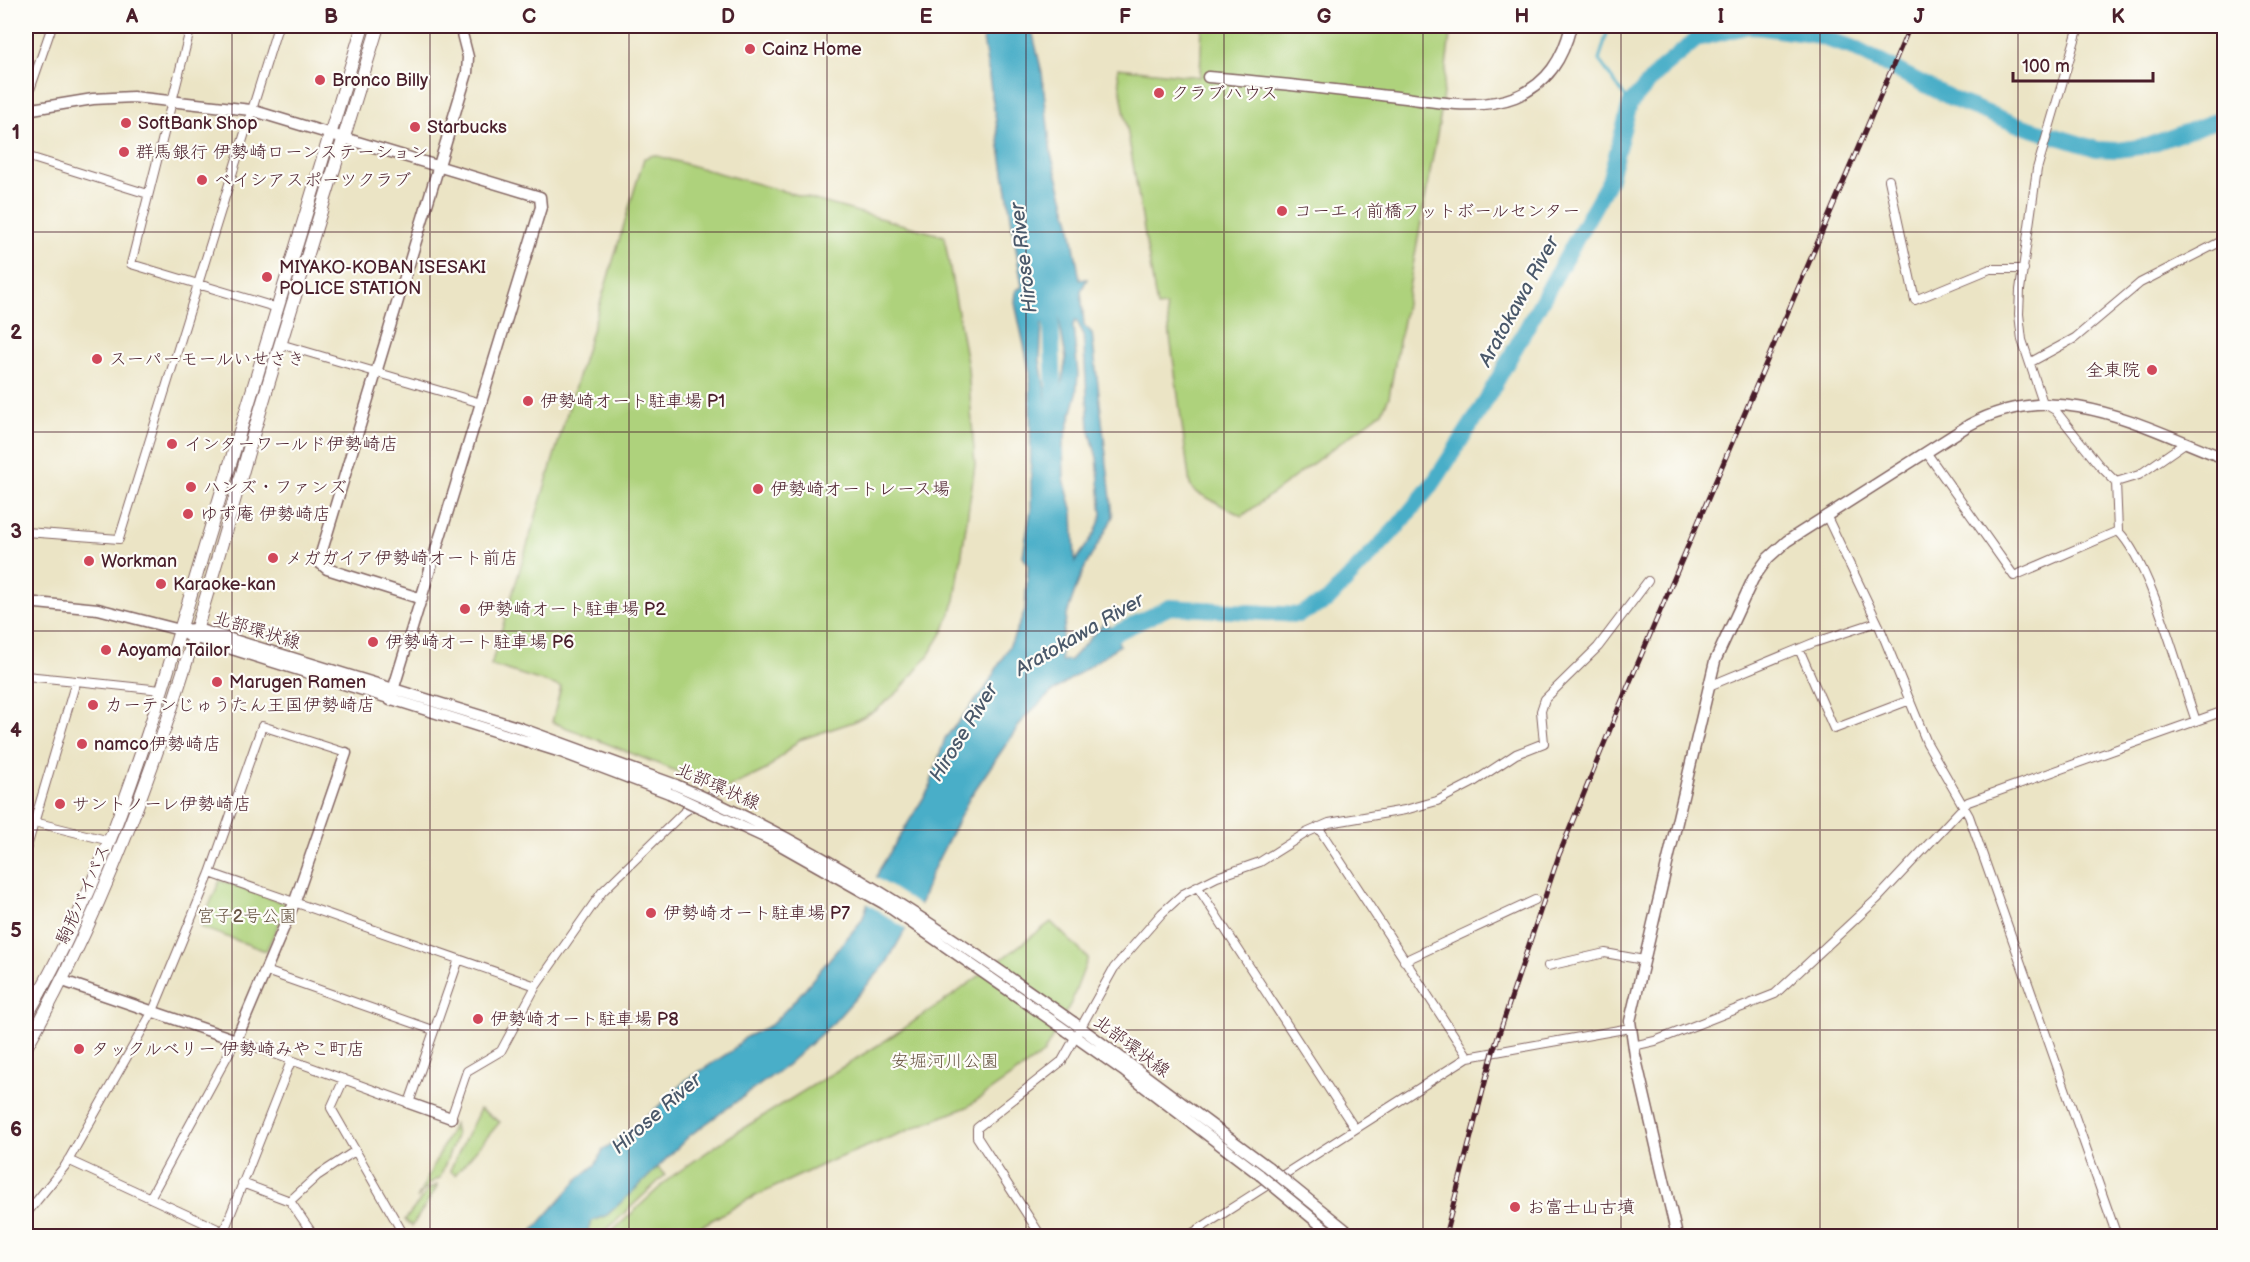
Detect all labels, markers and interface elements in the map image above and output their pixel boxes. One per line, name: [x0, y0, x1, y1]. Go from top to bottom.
text: A: [125, 5, 139, 29]
text: B: [324, 5, 338, 29]
text: C: [522, 5, 536, 29]
text: D: [721, 5, 735, 29]
text: E: [920, 5, 933, 29]
text: F: [1119, 5, 1131, 29]
text: G: [1317, 5, 1332, 29]
text: H: [1515, 5, 1529, 29]
text: I: [1718, 5, 1724, 29]
text: J: [1914, 5, 1926, 29]
text: K: [2111, 5, 2125, 29]
place label: Cainz Home: [762, 39, 862, 60]
marker: Cainz Home: [743, 42, 757, 56]
scale bar: [2013, 45, 2152, 83]
text: 100 m: [2022, 56, 2070, 77]
place label: Bronco Billy: [332, 70, 429, 91]
marker: Bronco Billy: [313, 73, 327, 87]
place label: クラブハウス: [1171, 83, 1278, 104]
marker: クラブハウス: [1152, 86, 1166, 100]
place label: SoftBank Shop: [138, 113, 258, 134]
marker: SoftBank Shop: [119, 116, 133, 130]
place label: Starbucks: [427, 117, 507, 138]
marker: Starbucks: [408, 120, 422, 134]
text: 1: [12, 121, 20, 145]
place label: 群馬銀行 伊勢崎ローンステーション: [136, 142, 429, 163]
marker: 群馬銀行 伊勢崎ローンステーション: [117, 145, 131, 159]
place label: ベイシアスポーツクラブ: [214, 170, 411, 191]
marker: ベイシアスポーツクラブ: [195, 173, 209, 187]
water label: Hirose River: [1005, 200, 1043, 314]
place label: コーエィ前橋フットボールセンター: [1294, 201, 1580, 222]
marker: コーエィ前橋フットボールセンター: [1275, 204, 1289, 218]
water label: Aratokawa River: [1473, 231, 1565, 372]
place label: MIYAKO-KOBAN ISESAKI POLICE STATION: [279, 257, 486, 299]
marker: MIYAKO-KOBAN ISESAKI POLICE STATION: [260, 270, 274, 284]
text: 2: [10, 321, 22, 345]
place label: スーパーモールいせさき: [109, 349, 305, 370]
marker: スーパーモールいせさき: [90, 352, 104, 366]
place label: 全東院: [2086, 360, 2140, 381]
marker: 全東院: [2145, 363, 2159, 377]
place label: 伊勢崎オート駐車場 P1: [540, 391, 725, 412]
marker: 伊勢崎オート駐車場 P1: [521, 394, 535, 408]
place label: インターワールド伊勢崎店: [184, 434, 398, 455]
marker: インターワールド伊勢崎店: [165, 437, 179, 451]
place label: ハンズ・ファンズ: [203, 477, 347, 498]
place label: 伊勢崎オートレース場: [770, 479, 950, 500]
marker: ハンズ・ファンズ: [184, 480, 198, 494]
marker: 伊勢崎オートレース場: [751, 482, 765, 496]
place label: ゆず庵 伊勢崎店: [200, 504, 331, 525]
marker: ゆず庵 伊勢崎店: [181, 507, 195, 521]
text: 3: [10, 520, 22, 544]
place label: メガガイア伊勢崎オート前店: [285, 548, 518, 569]
place label: Workman: [101, 551, 177, 572]
marker: メガガイア伊勢崎オート前店: [266, 551, 280, 565]
marker: Workman: [82, 554, 96, 568]
place label: Karaoke-kan: [173, 574, 276, 595]
marker: Karaoke-kan: [154, 577, 168, 591]
water label: Aratokawa River: [1010, 587, 1150, 682]
place label: 伊勢崎オート駐車場 P2: [477, 599, 666, 620]
marker: 伊勢崎オート駐車場 P2: [458, 602, 472, 616]
street label: 北部環状線: [211, 607, 303, 654]
place label: 伊勢崎オート駐車場 P6: [385, 632, 574, 653]
marker: 伊勢崎オート駐車場 P6: [366, 635, 380, 649]
place label: Aoyama Tailor: [118, 640, 230, 661]
marker: Aoyama Tailor: [99, 643, 113, 657]
place label: Marugen Ramen: [229, 672, 366, 693]
marker: Marugen Ramen: [210, 675, 224, 689]
water label: Hirose River: [924, 678, 1004, 786]
place label: カーテンじゅうたん王国伊勢崎店: [105, 695, 375, 716]
marker: カーテンじゅうたん王国伊勢崎店: [86, 698, 100, 712]
text: 4: [10, 719, 22, 743]
place label: namco伊勢崎店: [94, 734, 221, 755]
marker: namco伊勢崎店: [75, 737, 89, 751]
street label: 北部環状線: [672, 759, 763, 814]
place label: サントノーレ伊勢崎店: [72, 794, 251, 815]
marker: サントノーレ伊勢崎店: [53, 797, 67, 811]
street label: 駒形バイパス: [52, 841, 115, 948]
place label: 伊勢崎オート駐車場 P7: [663, 903, 850, 924]
park label: 宮子2号公園: [197, 906, 297, 927]
marker: 伊勢崎オート駐車場 P7: [644, 906, 658, 920]
text: 5: [10, 919, 22, 943]
place label: 伊勢崎オート駐車場 P8: [490, 1009, 679, 1030]
street label: 北部環状線: [1089, 1011, 1174, 1082]
marker: 伊勢崎オート駐車場 P8: [471, 1012, 485, 1026]
place label: タックルベリー 伊勢崎みやこ町店: [91, 1039, 365, 1060]
marker: タックルベリー 伊勢崎みやこ町店: [72, 1042, 86, 1056]
park label: 安堀河川公園: [891, 1051, 999, 1072]
water label: Hirose River: [607, 1067, 708, 1159]
text: 6: [10, 1118, 22, 1142]
place label: お富士山古墳: [1527, 1197, 1635, 1218]
marker: お富士山古墳: [1508, 1200, 1522, 1214]

